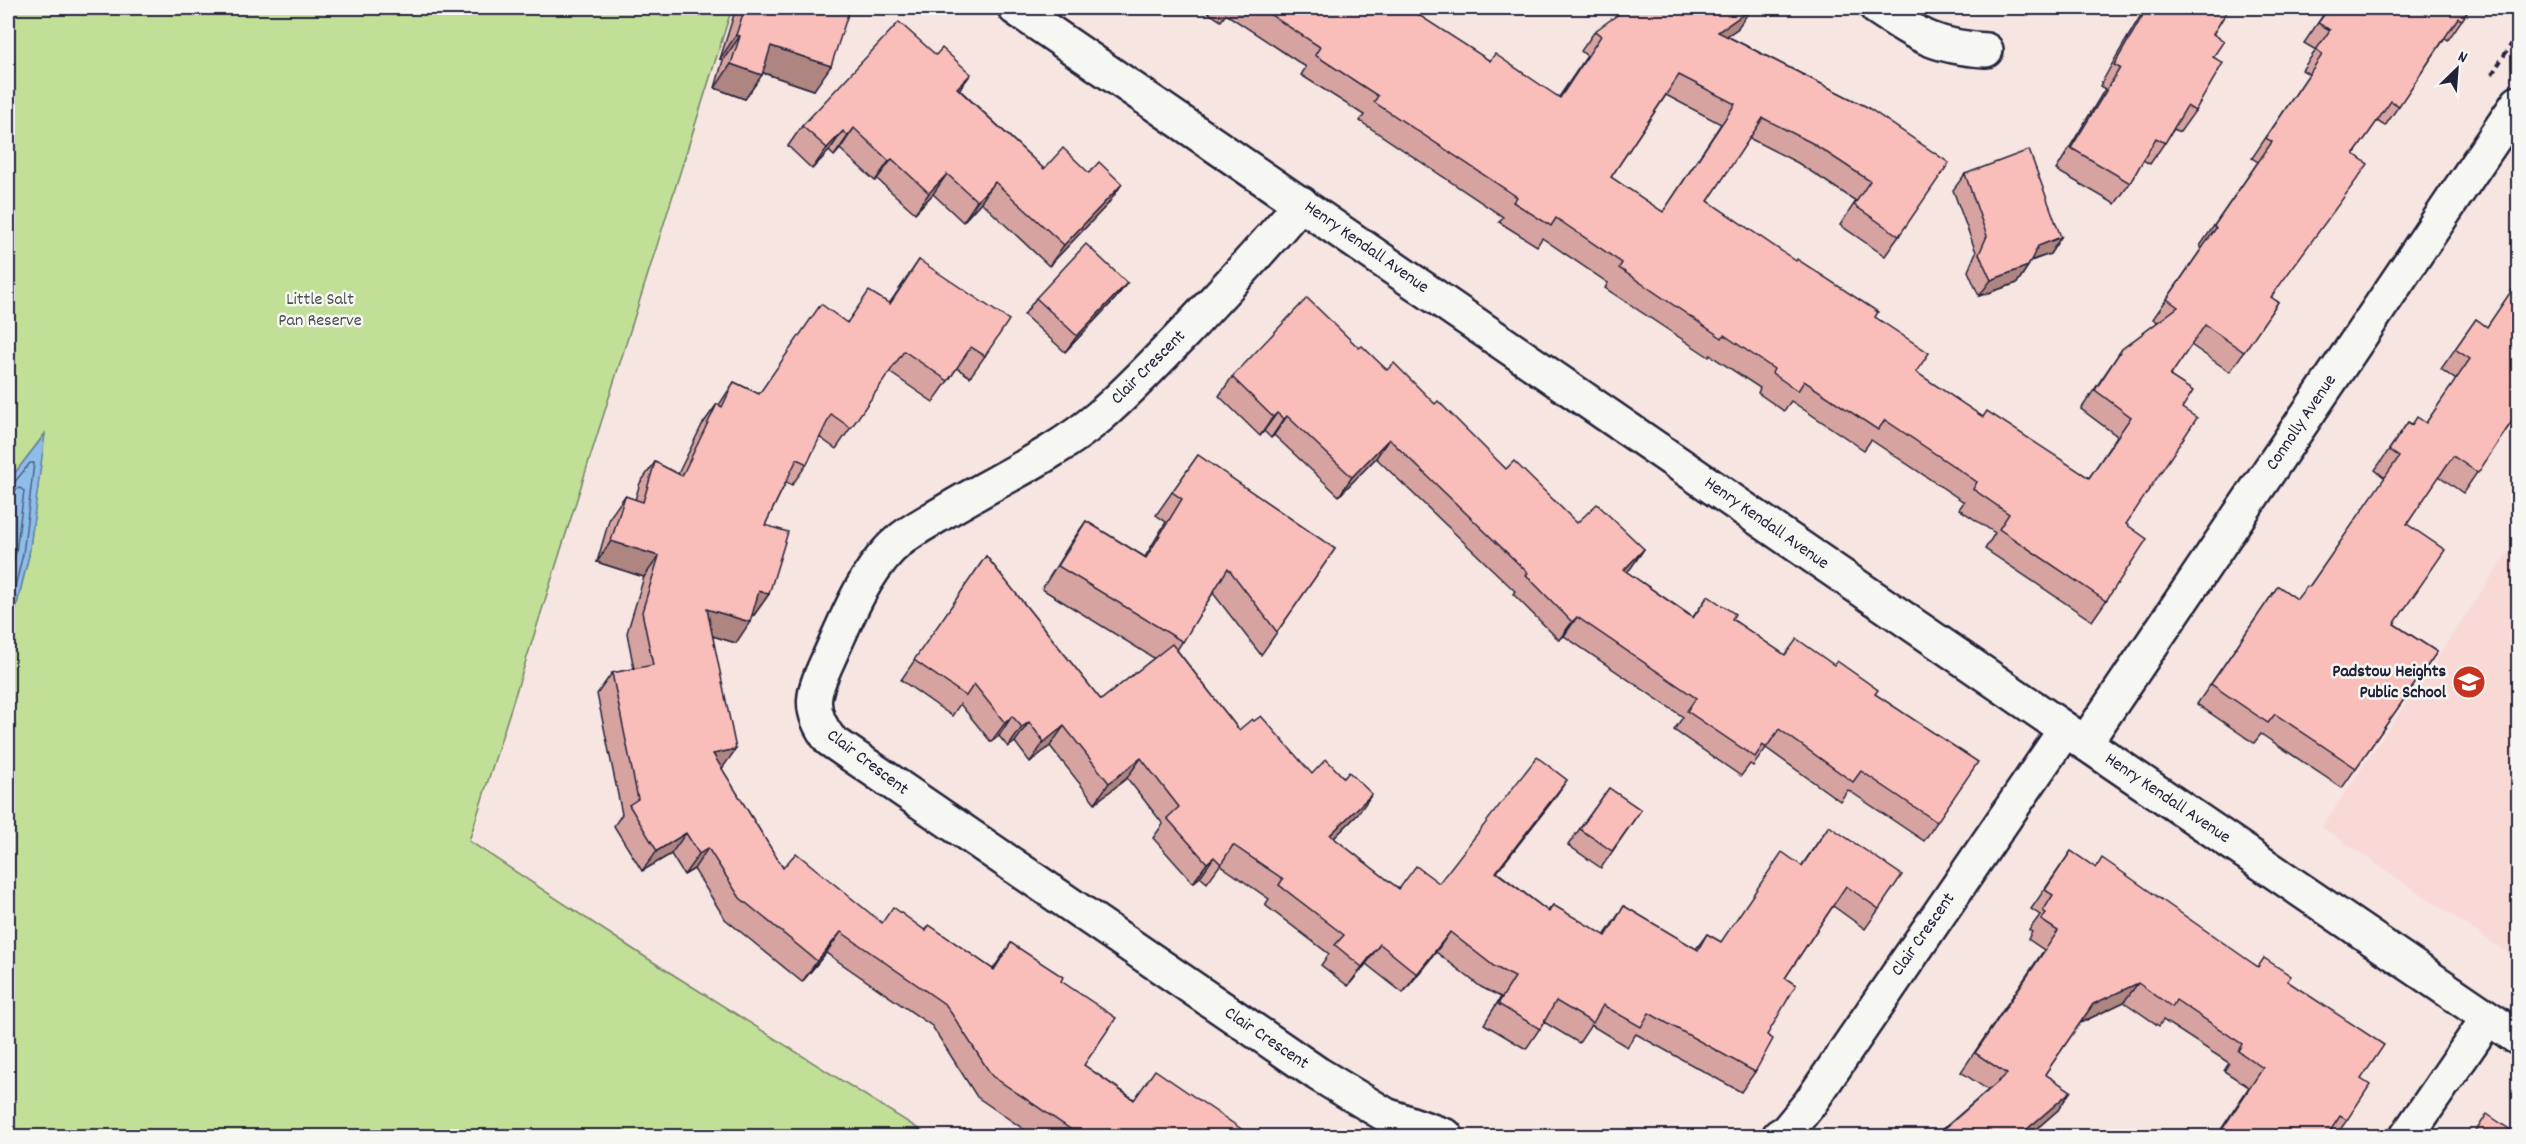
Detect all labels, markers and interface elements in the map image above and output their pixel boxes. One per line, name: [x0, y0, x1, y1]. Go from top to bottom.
north arrow: [2427, 39, 2487, 99]
text: N: [2454, 46, 2471, 70]
street label: Henry Kendall Avenue: [1299, 196, 1433, 300]
park label: Little Salt Pan Reserve: [278, 288, 362, 334]
street label: Clair Crescent: [1106, 325, 1192, 411]
street label: Connolly Avenue: [2261, 370, 2343, 476]
street label: Henry Kendall Avenue: [1699, 472, 1833, 576]
place label: Padstow Heights Public School: [2332, 660, 2447, 706]
school or university icon: Padstow Heights Public School: [2451, 664, 2487, 700]
street label: Clair Crescent: [821, 724, 913, 802]
street label: Henry Kendall Avenue: [2099, 748, 2235, 850]
street label: Clair Crescent: [1886, 888, 1962, 982]
street label: Clair Crescent: [1219, 1002, 1313, 1077]

